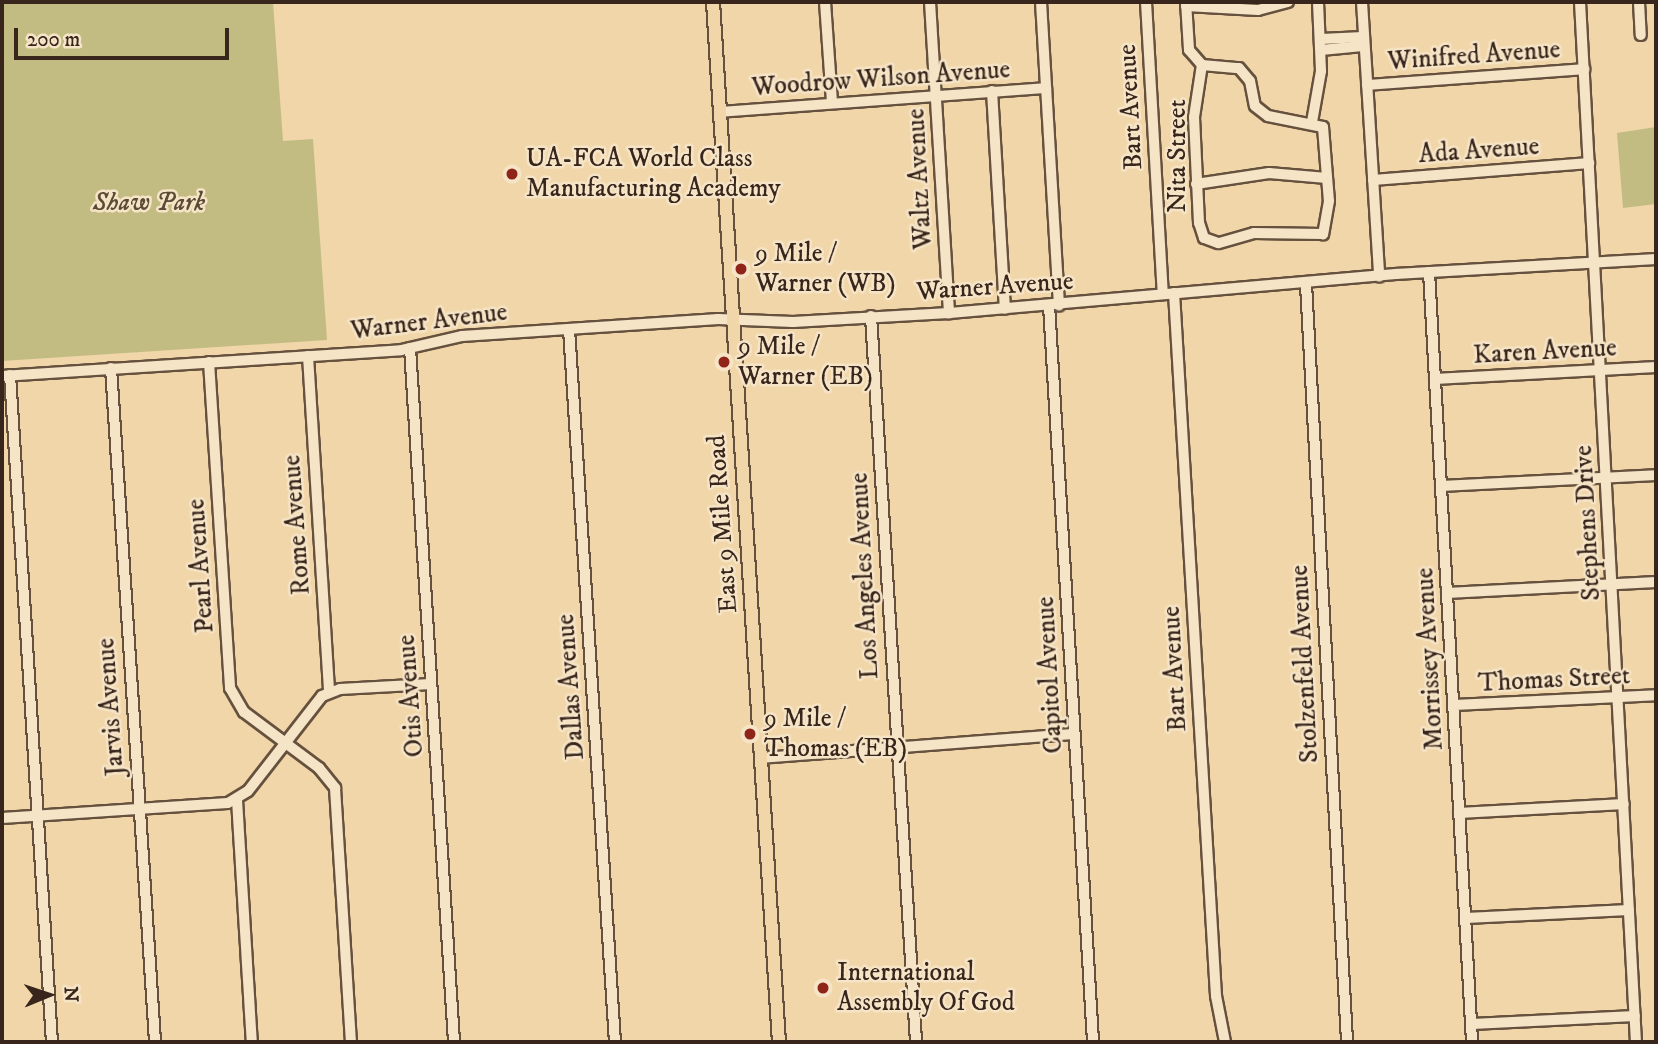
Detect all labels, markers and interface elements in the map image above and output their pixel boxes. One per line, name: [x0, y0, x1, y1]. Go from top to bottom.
scale bar: [18, 14, 233, 58]
text: 200 m: [27, 27, 80, 53]
street label: Winifred Avenue: [1387, 34, 1561, 78]
street label: Bart Avenue: [1112, 43, 1150, 171]
street label: Woodrow Wilson Avenue: [751, 54, 1011, 104]
street label: Nita Street: [1162, 99, 1194, 213]
street label: Waltz Avenue: [901, 108, 939, 250]
street label: Ada Avenue: [1418, 131, 1540, 171]
place label: UA-FCA World Class Manufacturing Academy: [526, 143, 781, 204]
marker: UA-FCA World Class Manufacturing Academy: [504, 166, 520, 182]
park label: Shaw Park: [93, 187, 205, 219]
place label: 9 Mile / Warner (WB): [755, 238, 896, 300]
marker: 9 Mile / Warner (WB): [733, 261, 749, 277]
street label: Warner Avenue: [915, 266, 1075, 308]
street label: Warner Avenue: [349, 297, 509, 347]
place label: 9 Mile / Warner (EB): [738, 331, 873, 392]
street label: Karen Avenue: [1472, 333, 1618, 371]
marker: 9 Mile / Warner (EB): [716, 354, 732, 370]
street label: East 9 Mile Road: [701, 434, 745, 614]
street label: Stephens Drive: [1568, 444, 1608, 602]
street label: Rome Avenue: [277, 454, 317, 596]
street label: Los Angeles Avenue: [844, 472, 886, 680]
street label: Pearl Avenue: [181, 498, 221, 634]
street label: Stolzenfeld Avenue: [1284, 564, 1326, 764]
street label: Morrissey Avenue: [1410, 567, 1450, 751]
street label: Capitol Avenue: [1030, 596, 1070, 754]
street label: Bart Avenue: [1156, 605, 1194, 733]
street label: Dallas Avenue: [550, 613, 592, 761]
street label: Otis Avenue: [391, 634, 431, 758]
street label: Jarvis Avenue: [91, 637, 131, 777]
street label: Thomas Street: [1477, 660, 1631, 700]
place label: 9 Mile / Thomas (EB): [764, 703, 907, 764]
marker: 9 Mile / Thomas (EB): [742, 726, 758, 742]
place label: International Assembly Of God: [837, 957, 1015, 1018]
north arrow: [14, 960, 84, 1030]
marker: International Assembly Of God: [815, 980, 831, 996]
text: N: [59, 986, 82, 1002]

